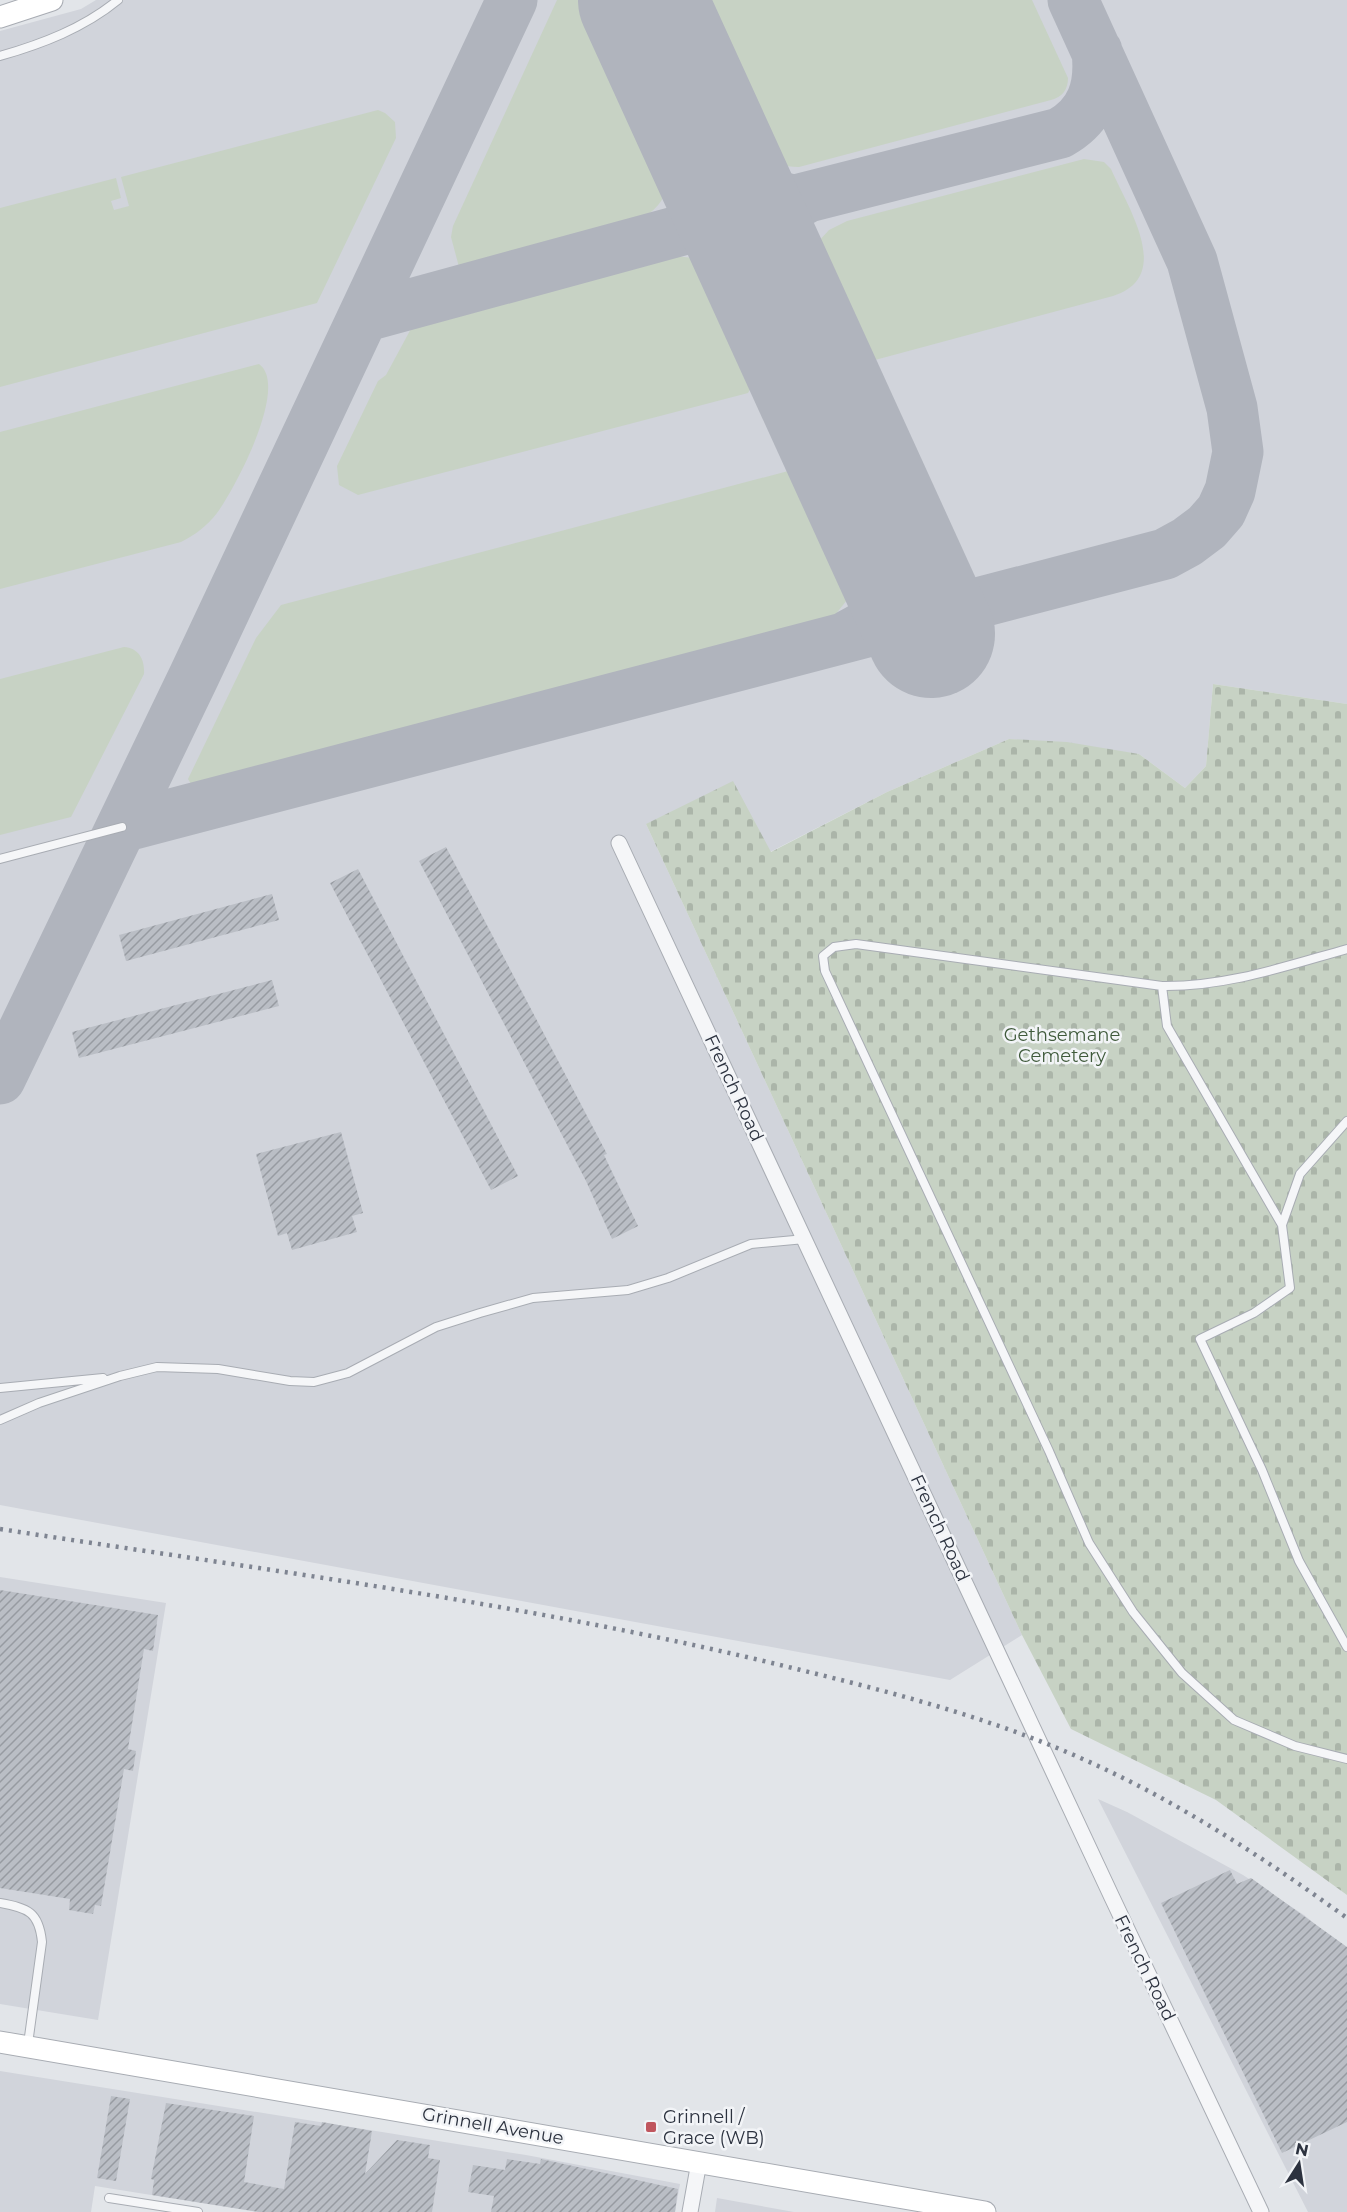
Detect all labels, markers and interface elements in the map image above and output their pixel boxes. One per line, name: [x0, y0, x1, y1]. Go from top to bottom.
park label: Gethsemane Cemetery: [1004, 1024, 1120, 1067]
street label: French Road: [700, 1031, 768, 1145]
street label: French Road: [906, 1471, 974, 1585]
street label: French Road: [1110, 1911, 1180, 2025]
street label: Grinnell Avenue: [420, 2103, 566, 2149]
place label: Grinnell / Grace (WB): [663, 2106, 765, 2149]
marker: Grinnell / Grace (WB): [644, 2120, 658, 2134]
north arrow: [1269, 2134, 1329, 2194]
text: N: [1294, 2139, 1310, 2160]

